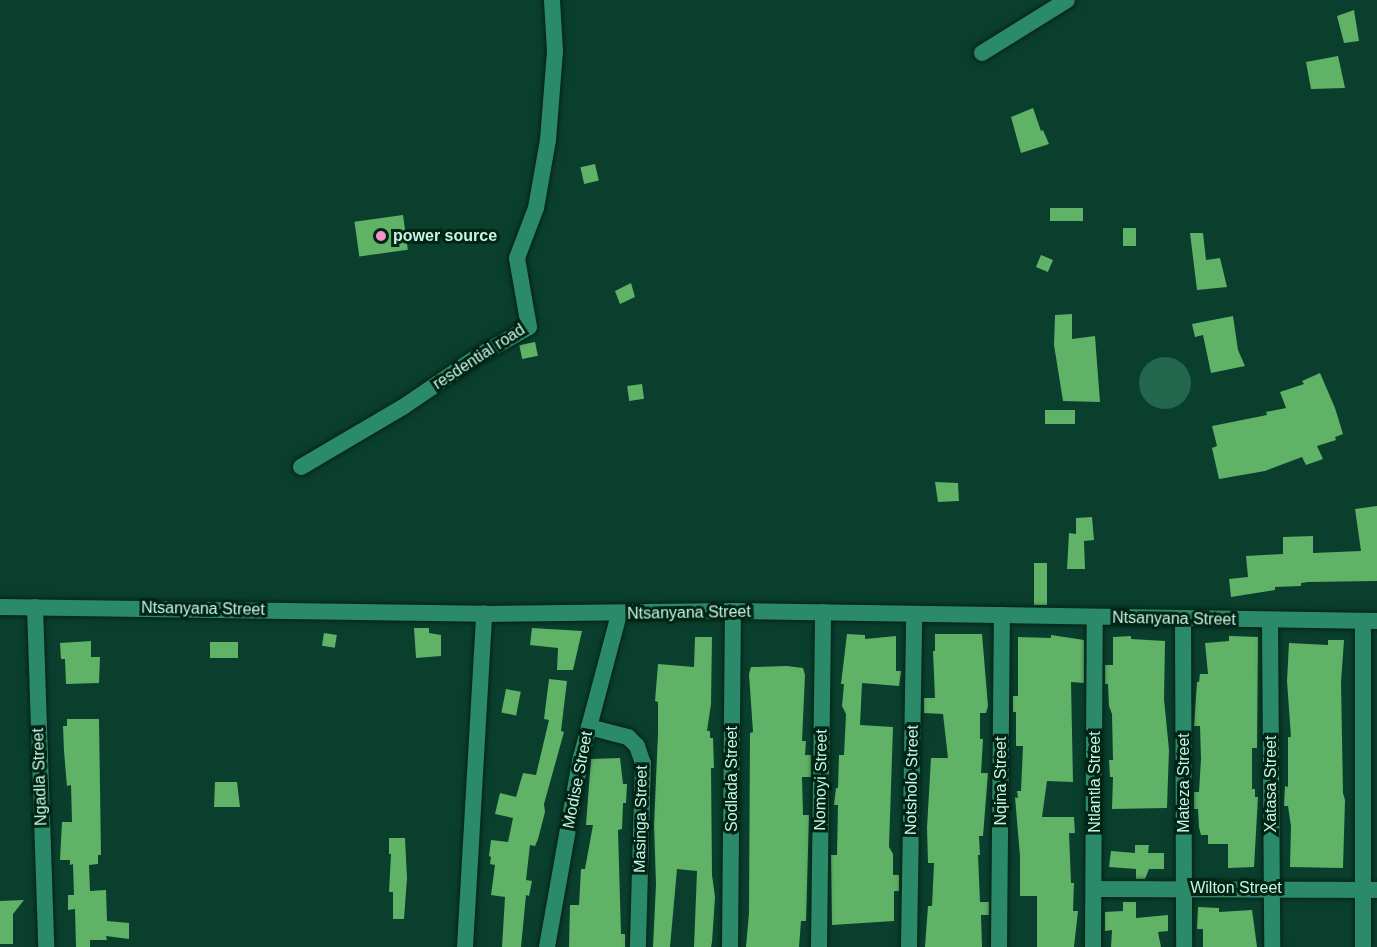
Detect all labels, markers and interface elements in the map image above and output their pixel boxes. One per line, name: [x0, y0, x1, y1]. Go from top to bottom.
place label: power source: [393, 226, 497, 246]
marker: power source: [374, 229, 388, 243]
street label: resdential road: [429, 320, 529, 394]
street label: Ntsanyana Street: [141, 598, 265, 620]
street label: Ntsanyana Street: [627, 602, 751, 624]
street label: Ntsanyana Street: [1112, 608, 1236, 630]
street label: Notsholo Street: [901, 725, 923, 835]
street label: Sodlada Street: [722, 726, 742, 832]
street label: Ngadla Street: [29, 728, 51, 826]
street label: Nomoyi Street: [811, 729, 831, 831]
street label: Modise Street: [559, 730, 597, 830]
street label: Ntlantla Street: [1085, 731, 1105, 833]
street label: Mateza Street: [1174, 733, 1194, 833]
street label: Xatasa Street: [1261, 736, 1281, 832]
street label: Nqina Street: [991, 737, 1011, 825]
street label: Masinga Street: [630, 765, 652, 873]
street label: Wilton Street: [1190, 878, 1282, 898]

